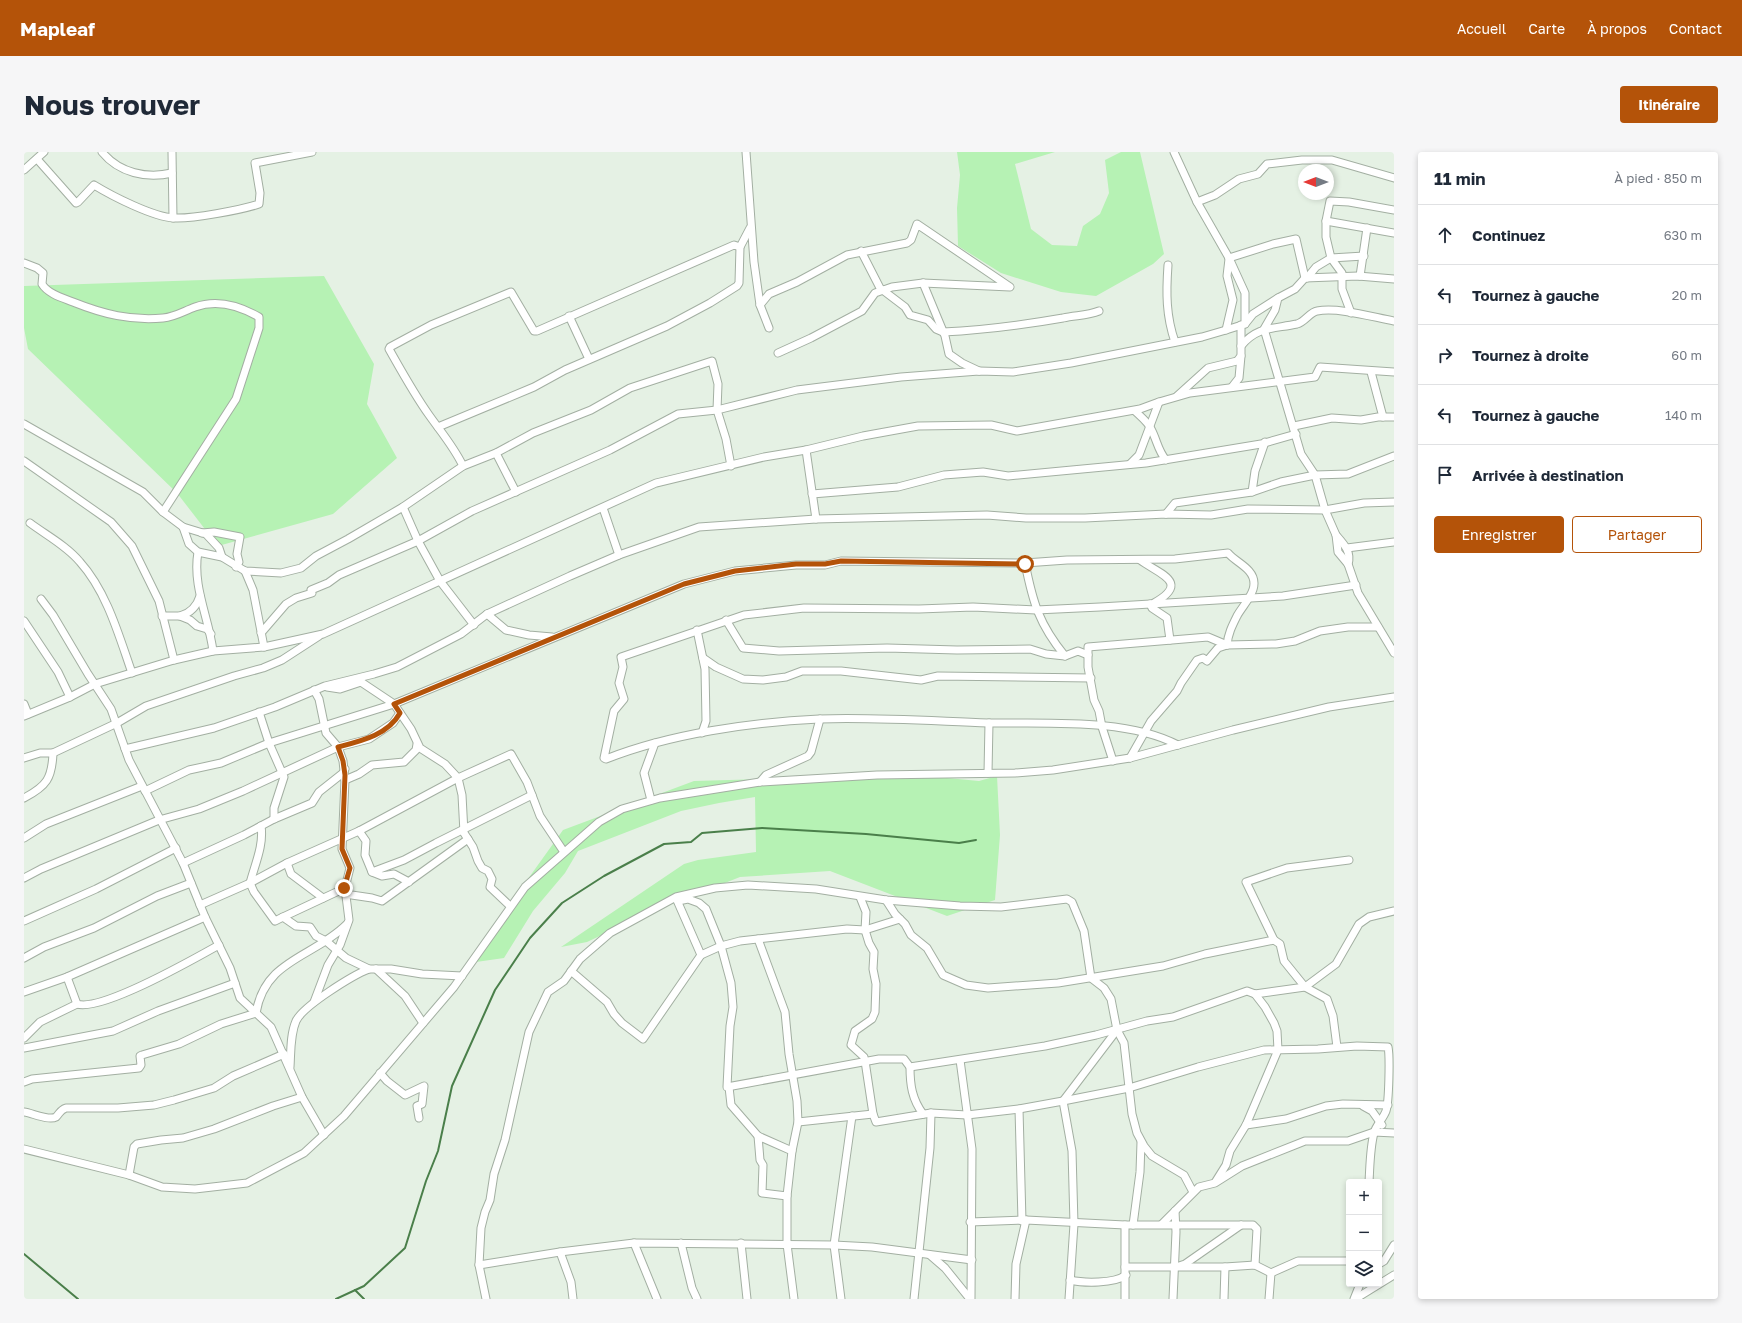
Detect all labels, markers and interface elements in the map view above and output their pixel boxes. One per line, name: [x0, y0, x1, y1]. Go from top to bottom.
text: Mapleaf: [20, 17, 95, 40]
text: Accueil: [1457, 20, 1506, 37]
text: Carte: [1528, 20, 1565, 37]
text: À propos: [1587, 20, 1647, 37]
text: Contact: [1669, 20, 1722, 37]
button: Itinéraire: [1620, 86, 1718, 123]
text: Nous trouver: [24, 88, 200, 121]
north arrow: [1298, 164, 1334, 200]
text: 11 min: [1434, 168, 1486, 189]
text: À pied · 850 m: [1614, 170, 1702, 186]
icon: ahead: [1434, 224, 1456, 246]
text: Continuez: [1472, 226, 1545, 244]
text: 630 m: [1664, 227, 1702, 243]
icon: left: [1434, 284, 1456, 306]
text: Tournez à gauche: [1472, 286, 1599, 304]
text: 20 m: [1672, 287, 1702, 303]
icon: right: [1434, 344, 1456, 366]
text: Tournez à droite: [1472, 346, 1589, 364]
text: 60 m: [1671, 347, 1702, 363]
icon: left: [1434, 404, 1456, 426]
text: Tournez à gauche: [1472, 406, 1599, 424]
text: 140 m: [1665, 407, 1702, 423]
icon: arrive: [1434, 464, 1456, 486]
text: Arrivée à destination: [1472, 466, 1624, 484]
button: Enregistrer: [1434, 516, 1564, 553]
button: Partager: [1572, 516, 1702, 553]
route start: [1016, 555, 1034, 573]
route end: [335, 879, 353, 897]
map controls: [1346, 1179, 1382, 1287]
button: +: [1346, 1179, 1382, 1215]
button: −: [1346, 1215, 1382, 1251]
button: layers: [1346, 1251, 1382, 1287]

